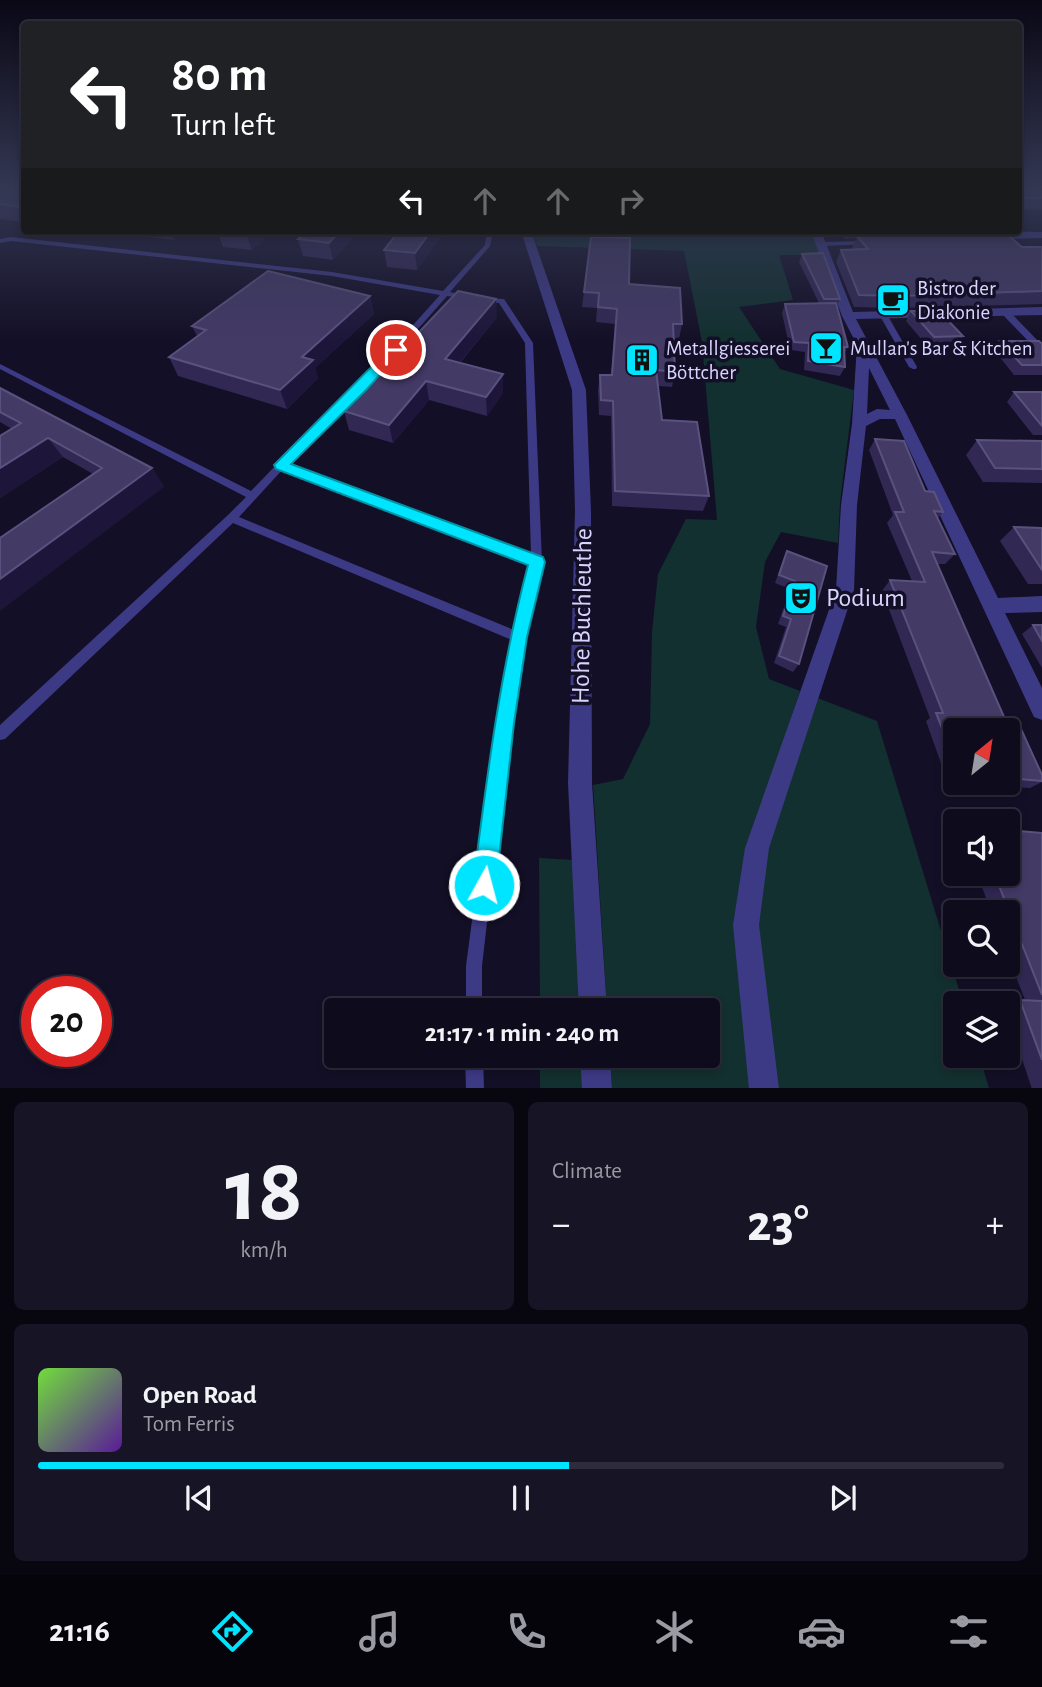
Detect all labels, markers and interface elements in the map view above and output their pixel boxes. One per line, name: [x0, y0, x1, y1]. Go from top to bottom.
icon: left: [56, 49, 147, 140]
text: 80 m: [171, 51, 268, 100]
text: Turn left: [171, 109, 275, 141]
icon: left: [393, 182, 431, 220]
icon: ahead: [466, 182, 504, 220]
icon: ahead: [539, 182, 577, 220]
icon: right: [612, 182, 650, 220]
place label: Bistro der Diakonie: [917, 278, 996, 323]
cafe icon: Bistro der Diakonie: [874, 281, 912, 319]
pin: [366, 320, 426, 380]
bar icon: Mullan's Bar & Kitchen: [807, 329, 845, 367]
icon: arrive: [377, 331, 415, 369]
place label: Metallgiesserei Böttcher: [666, 338, 790, 383]
place label: Mullan's Bar & Kitchen: [850, 338, 1033, 359]
building icon: Metallgiesserei Böttcher: [623, 341, 661, 379]
street label: Hohe Buchleuthe: [567, 528, 597, 704]
theatre icon: Podium: [782, 579, 820, 617]
place label: Podium: [826, 585, 905, 611]
north arrow: [943, 718, 1020, 794]
map controls: [943, 718, 1020, 1068]
button: sound: [943, 809, 1020, 886]
position arrow: [447, 848, 521, 922]
button: search: [943, 900, 1020, 977]
speed limit sign: 20: [21, 976, 112, 1067]
button: layers: [943, 991, 1020, 1068]
text: 21:17 · 1 min · 240 m: [425, 1020, 619, 1046]
text: 18: [225, 1146, 303, 1237]
text: Climate: [552, 1160, 622, 1183]
text: 23°: [747, 1198, 809, 1250]
text: −: [552, 1206, 570, 1244]
text: +: [986, 1206, 1004, 1244]
text: km/h: [240, 1239, 288, 1262]
text: Open Road: [143, 1382, 257, 1408]
text: Tom Ferris: [143, 1413, 235, 1436]
icon: previous: [180, 1479, 218, 1517]
icon: pause: [502, 1479, 540, 1517]
icon: next: [824, 1479, 862, 1517]
icon: directions: [208, 1607, 257, 1656]
icon: music: [355, 1607, 404, 1656]
icon: phone: [502, 1607, 551, 1656]
icon: climate: [650, 1607, 699, 1656]
icon: car: [797, 1607, 846, 1656]
icon: filters: [944, 1607, 993, 1656]
text: 21:16: [49, 1615, 110, 1647]

